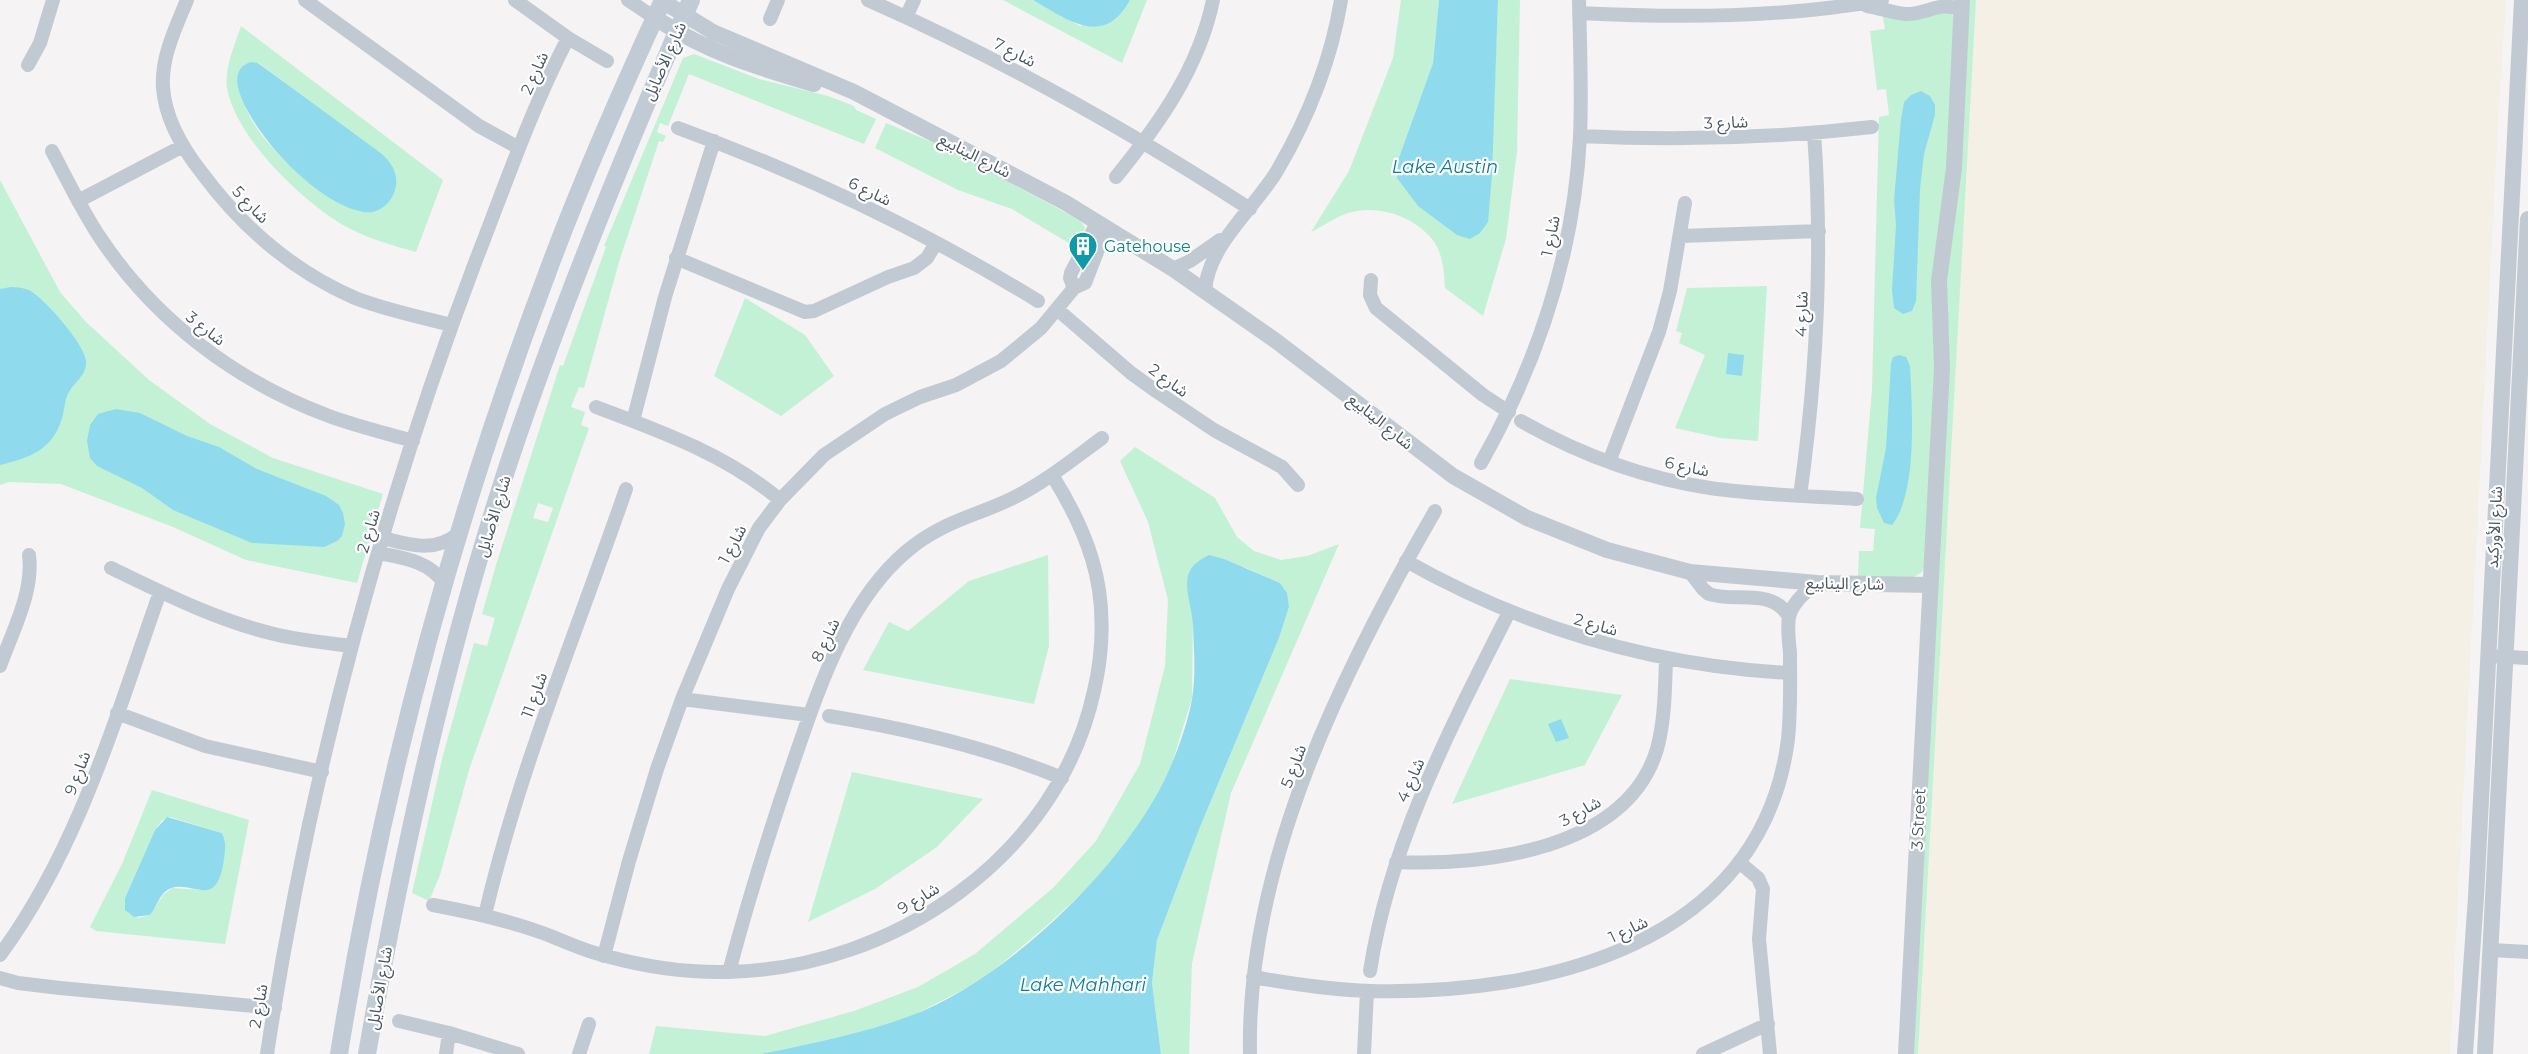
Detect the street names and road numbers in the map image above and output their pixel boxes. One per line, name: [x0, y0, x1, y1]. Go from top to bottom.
street label: شارع الأصايل: [639, 19, 693, 105]
street label: شارع 7: [989, 34, 1039, 74]
street label: شارع 2: [517, 49, 555, 99]
street label: شارع 3: [1703, 112, 1749, 136]
street label: شارع الينابيع: [934, 129, 1014, 184]
street label: شارع 6: [844, 173, 894, 213]
street label: شارع 5: [226, 182, 273, 229]
street label: شارع 1: [1537, 214, 1567, 259]
street label: شارع 4: [1791, 291, 1815, 337]
street label: شارع 3: [180, 307, 229, 352]
street label: شارع 2: [1143, 360, 1192, 404]
street label: شارع الينابيع: [1342, 389, 1417, 456]
street label: شارع 6: [1662, 453, 1711, 483]
street label: شارع الأصايل: [472, 473, 518, 560]
street label: شارع الأوركيد: [2483, 486, 2509, 569]
street label: شارع 2: [353, 507, 387, 556]
street label: شارع 1: [714, 522, 753, 568]
street label: شارع الينابيع: [1806, 573, 1884, 597]
street label: شارع 2: [1571, 609, 1620, 643]
street label: شارع 8: [807, 616, 846, 666]
street label: شارع 11: [518, 670, 554, 722]
street label: شارع 5: [1277, 742, 1313, 791]
street label: شارع 9: [61, 749, 97, 799]
street label: شارع 4: [1392, 755, 1431, 806]
street label: 3 Street: [1907, 787, 1930, 850]
street label: شارع 3: [1556, 792, 1606, 833]
street label: شارع 9: [894, 879, 944, 921]
street label: شارع 1: [1606, 912, 1652, 949]
street label: شارع الأصايل: [363, 945, 399, 1032]
street label: شارع 2: [245, 983, 275, 1030]

